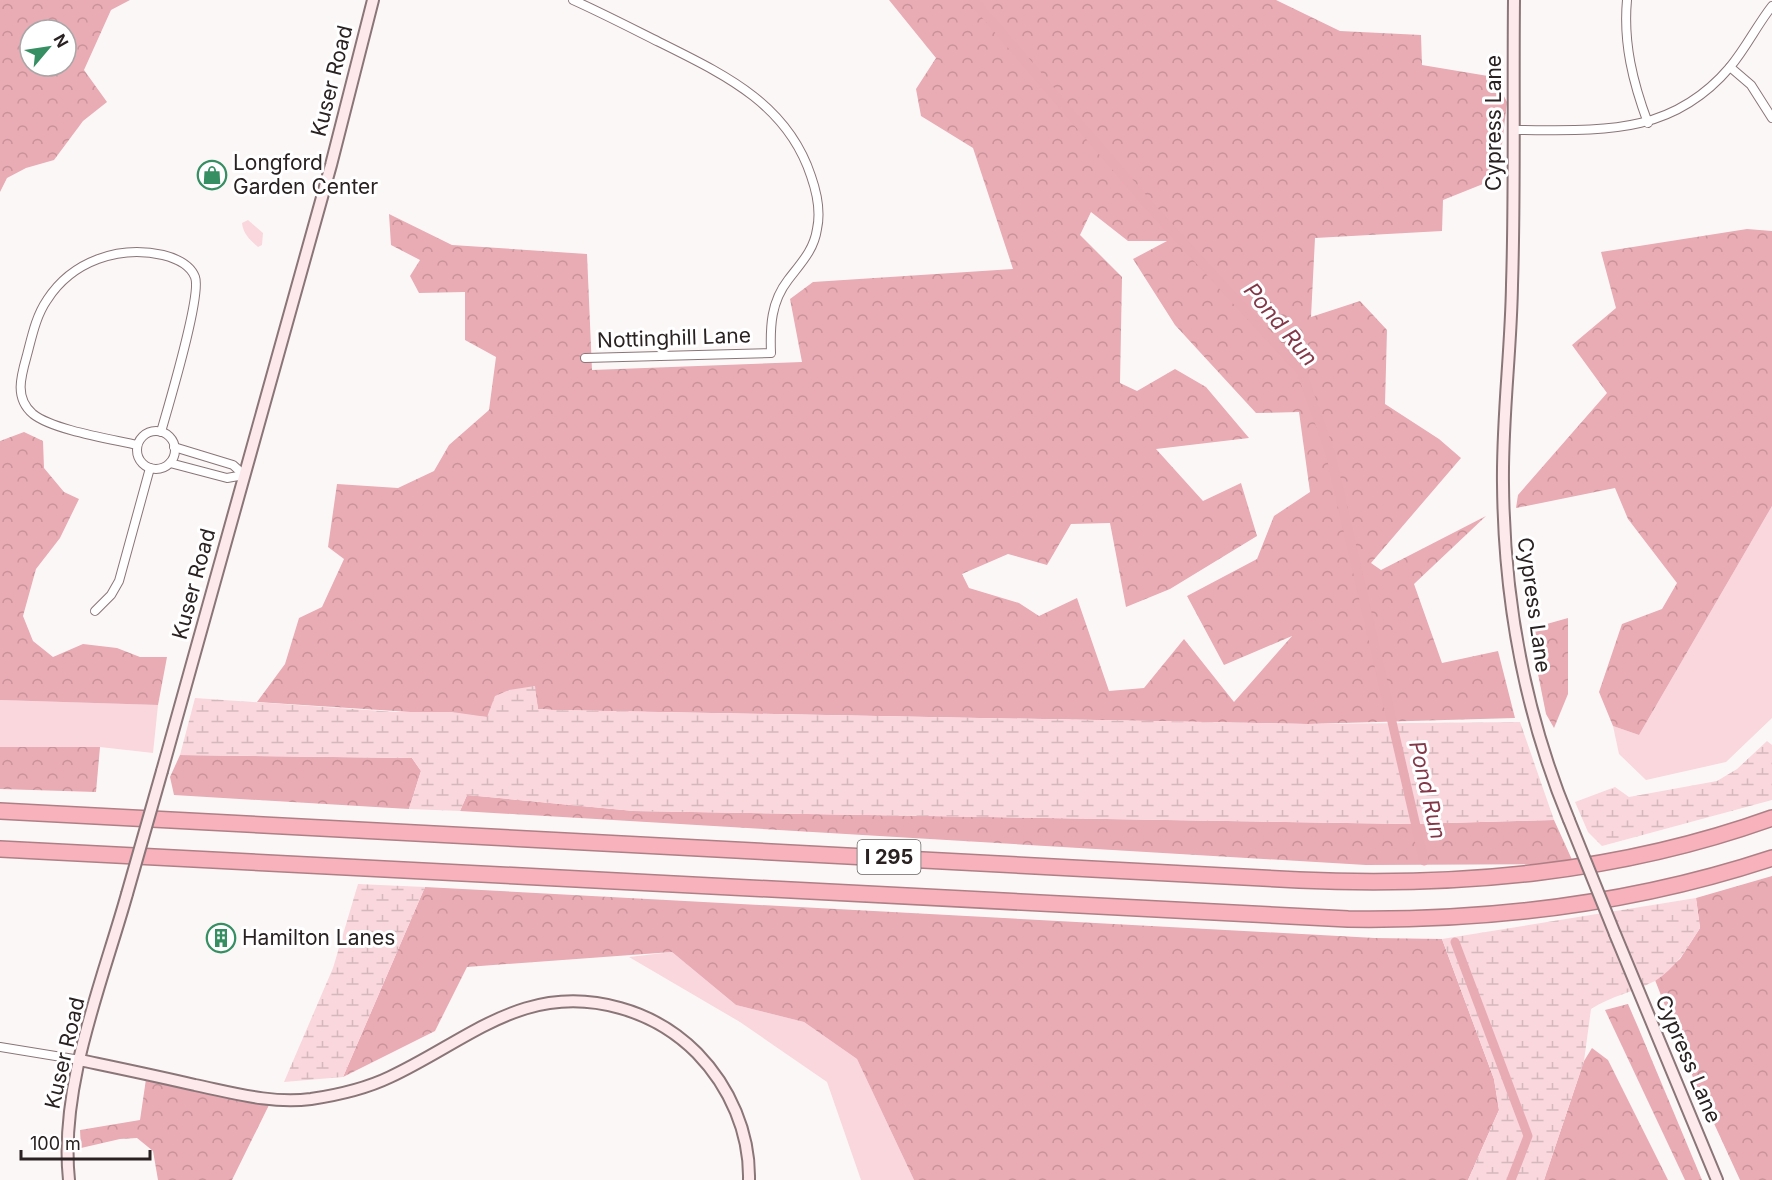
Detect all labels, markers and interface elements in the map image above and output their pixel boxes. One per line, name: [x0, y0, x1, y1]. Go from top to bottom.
north arrow: [18, 18, 78, 78]
street label: Kuser Road: [306, 23, 357, 139]
text: N: [49, 31, 73, 51]
street label: Cypress Lane: [1481, 55, 1506, 191]
place label: Longford Garden Center: [233, 150, 378, 199]
shop icon: Longford Garden Center: [196, 159, 228, 191]
water label: Pond Run: [1239, 277, 1323, 371]
street label: Nottinghill Lane: [597, 322, 751, 353]
street label: Kuser Road: [167, 526, 220, 642]
street label: Cypress Lane: [1513, 536, 1556, 674]
water label: Pond Run: [1404, 738, 1452, 842]
road number: I 295: [858, 840, 920, 874]
building icon: Hamilton Lanes: [205, 922, 237, 954]
place label: Hamilton Lanes: [242, 925, 395, 950]
street label: Cypress Lane: [1650, 991, 1727, 1126]
street label: Kuser Road: [40, 995, 89, 1111]
scale bar: [21, 1123, 150, 1161]
text: 100 m: [30, 1133, 81, 1154]

